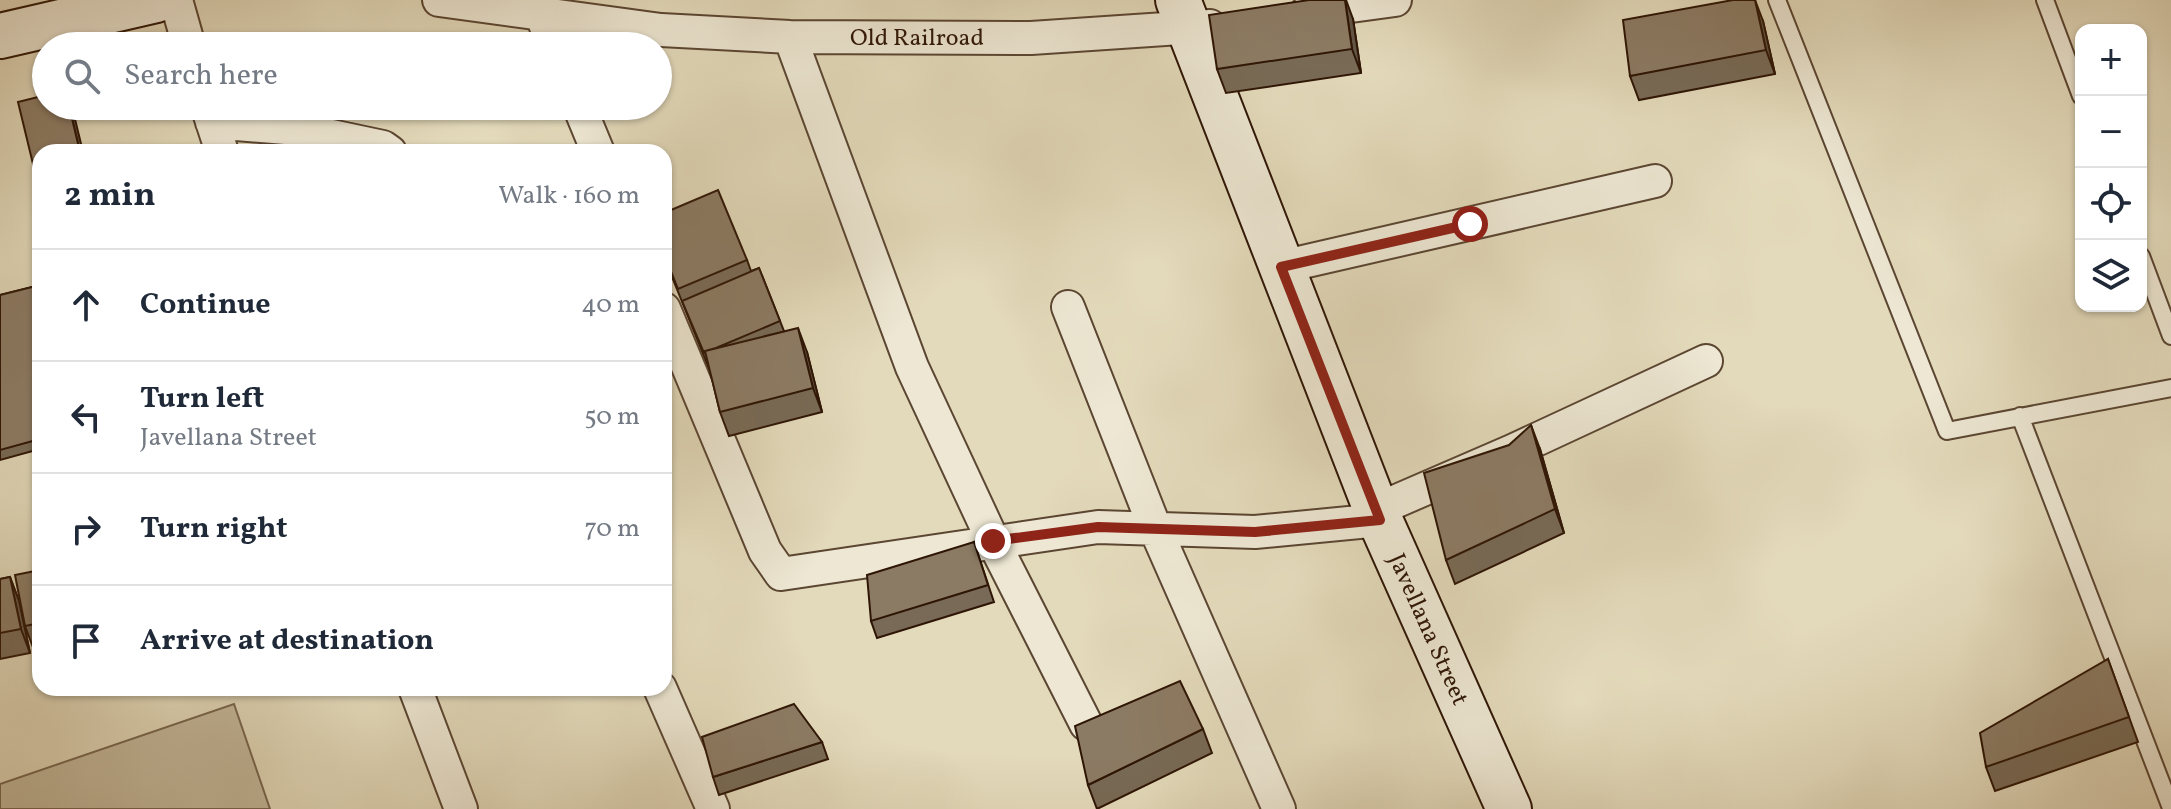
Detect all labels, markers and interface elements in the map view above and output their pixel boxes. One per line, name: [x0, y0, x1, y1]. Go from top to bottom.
street label: Old Railroad: [850, 22, 984, 56]
map controls: [2075, 24, 2147, 312]
button: +: [2075, 24, 2147, 96]
search box: [32, 32, 672, 120]
icon: search: [60, 54, 104, 98]
text: Search here: [124, 55, 278, 97]
button: −: [2075, 96, 2147, 168]
button: locate: [2075, 168, 2147, 240]
text: 2 min: [64, 173, 156, 220]
text: Walk · 160 m: [498, 178, 640, 214]
route start: [1452, 206, 1488, 242]
button: layers: [2075, 240, 2147, 312]
icon: ahead: [64, 283, 108, 327]
text: Continue: [140, 284, 271, 326]
text: 40 m: [581, 287, 640, 323]
text: Turn left: [140, 378, 264, 420]
icon: left: [64, 395, 108, 439]
text: 50 m: [584, 399, 640, 435]
text: Javellana Street: [140, 420, 317, 456]
icon: right: [64, 507, 108, 551]
text: Turn right: [140, 508, 288, 550]
text: 70 m: [585, 511, 640, 547]
route end: [975, 523, 1011, 559]
street label: Javellana Street: [1378, 548, 1476, 711]
icon: arrive: [64, 619, 108, 663]
text: Arrive at destination: [140, 620, 434, 662]

